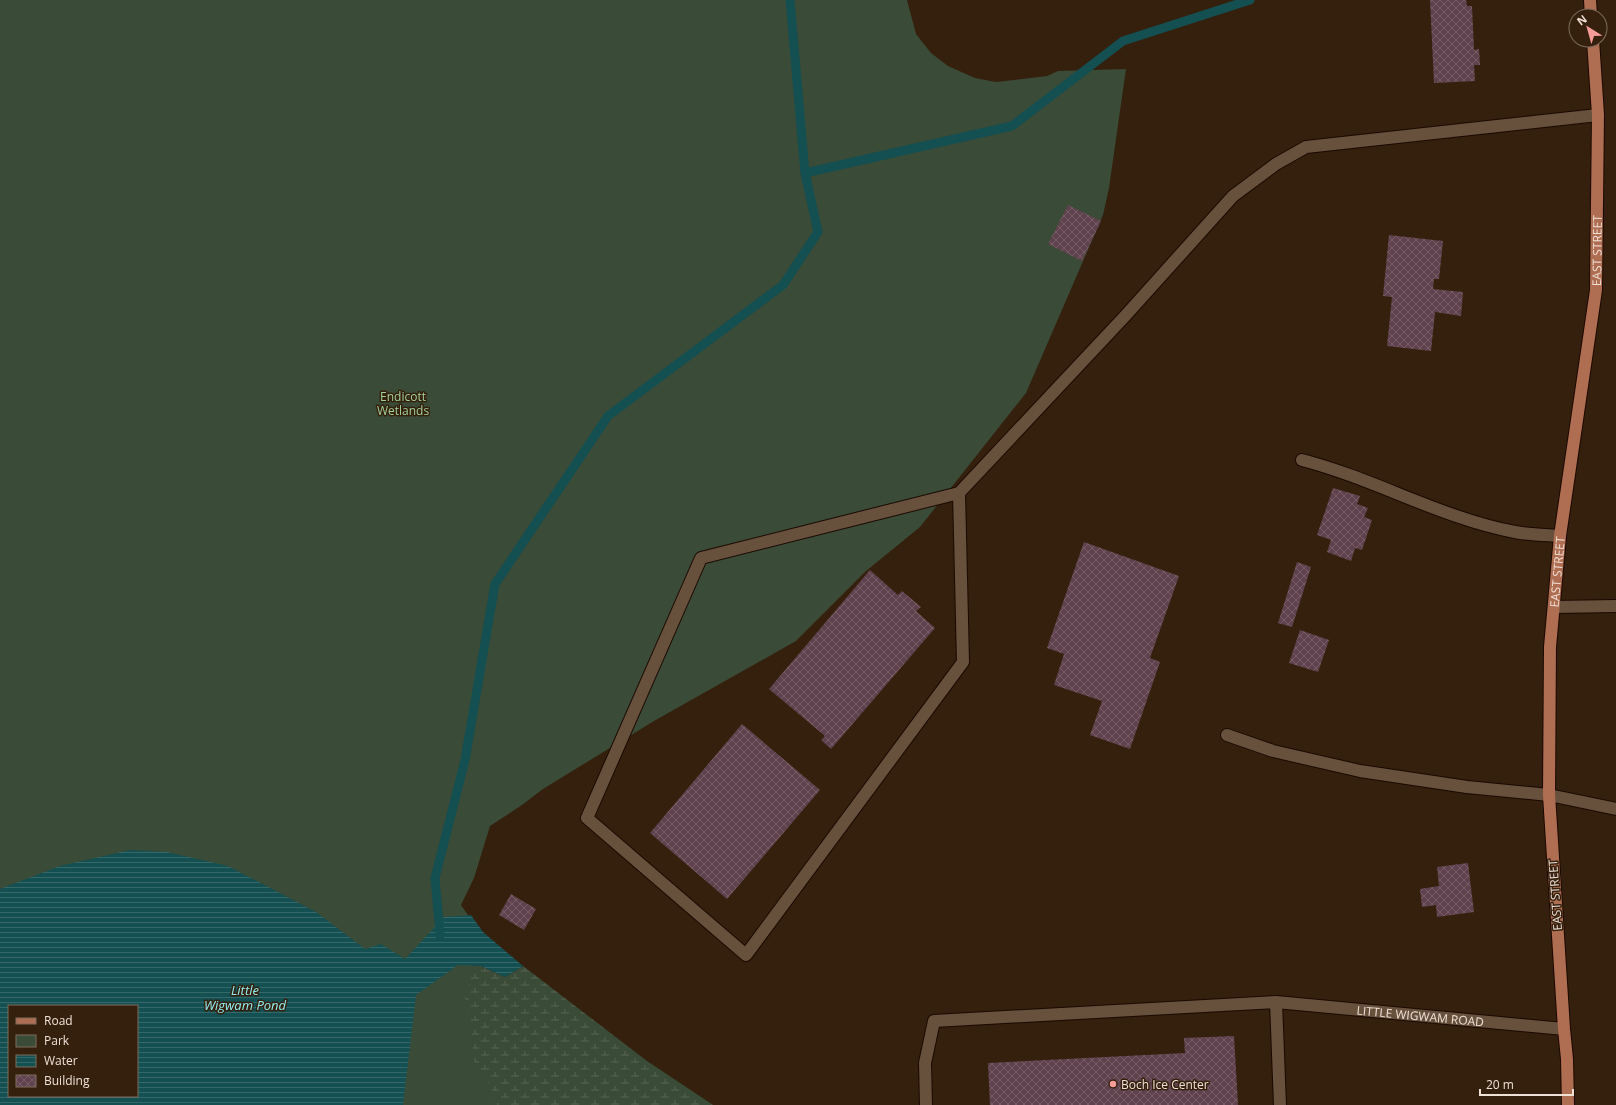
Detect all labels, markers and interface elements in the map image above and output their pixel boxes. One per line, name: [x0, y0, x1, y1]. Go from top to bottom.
north arrow: [1568, 8, 1608, 48]
text: N: [1574, 11, 1590, 28]
street label: EAST STREET: [1588, 215, 1605, 286]
park label: Endicott Wetlands: [377, 388, 429, 419]
street label: EAST STREET: [1545, 535, 1568, 608]
street label: EAST STREET: [1544, 859, 1566, 931]
water label: Little Wigwam Pond: [204, 981, 287, 1014]
street label: LITTLE WIGWAM ROAD: [1356, 1001, 1485, 1030]
legend: [8, 1005, 138, 1097]
text: Road: [44, 1012, 73, 1029]
text: Park: [44, 1032, 70, 1049]
text: Water: [44, 1052, 78, 1069]
scale bar: [1480, 1071, 1573, 1097]
text: Building: [44, 1072, 90, 1089]
place label: Boch Ice Center: [1121, 1076, 1209, 1093]
text: 20 m: [1486, 1076, 1514, 1093]
marker: Boch Ice Center: [1108, 1079, 1118, 1089]

